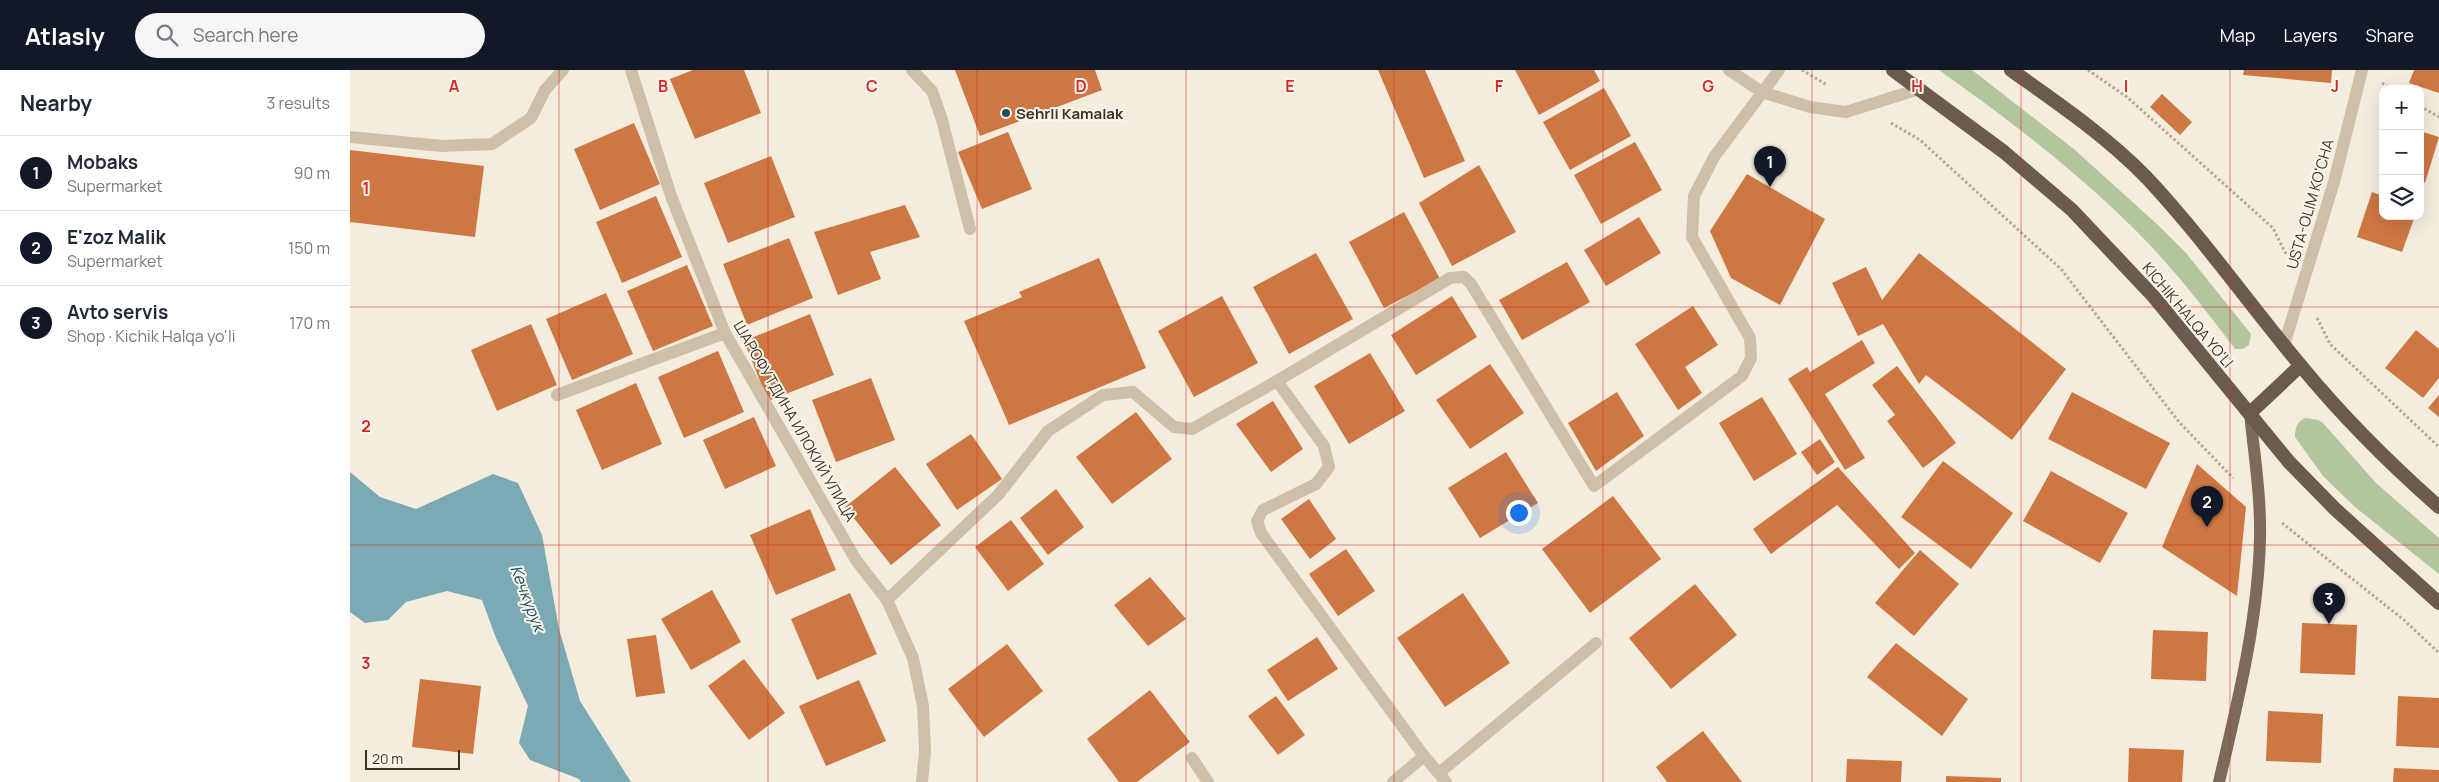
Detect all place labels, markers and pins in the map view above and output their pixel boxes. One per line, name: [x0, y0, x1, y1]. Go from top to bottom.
place label: Sehrli Kamalak: [1016, 103, 1124, 124]
marker: Sehrli Kamalak: [1000, 107, 1012, 119]
pin: 1: [1754, 146, 1786, 187]
pin: 2: [2191, 486, 2223, 527]
pin: 3: [2313, 583, 2345, 624]

